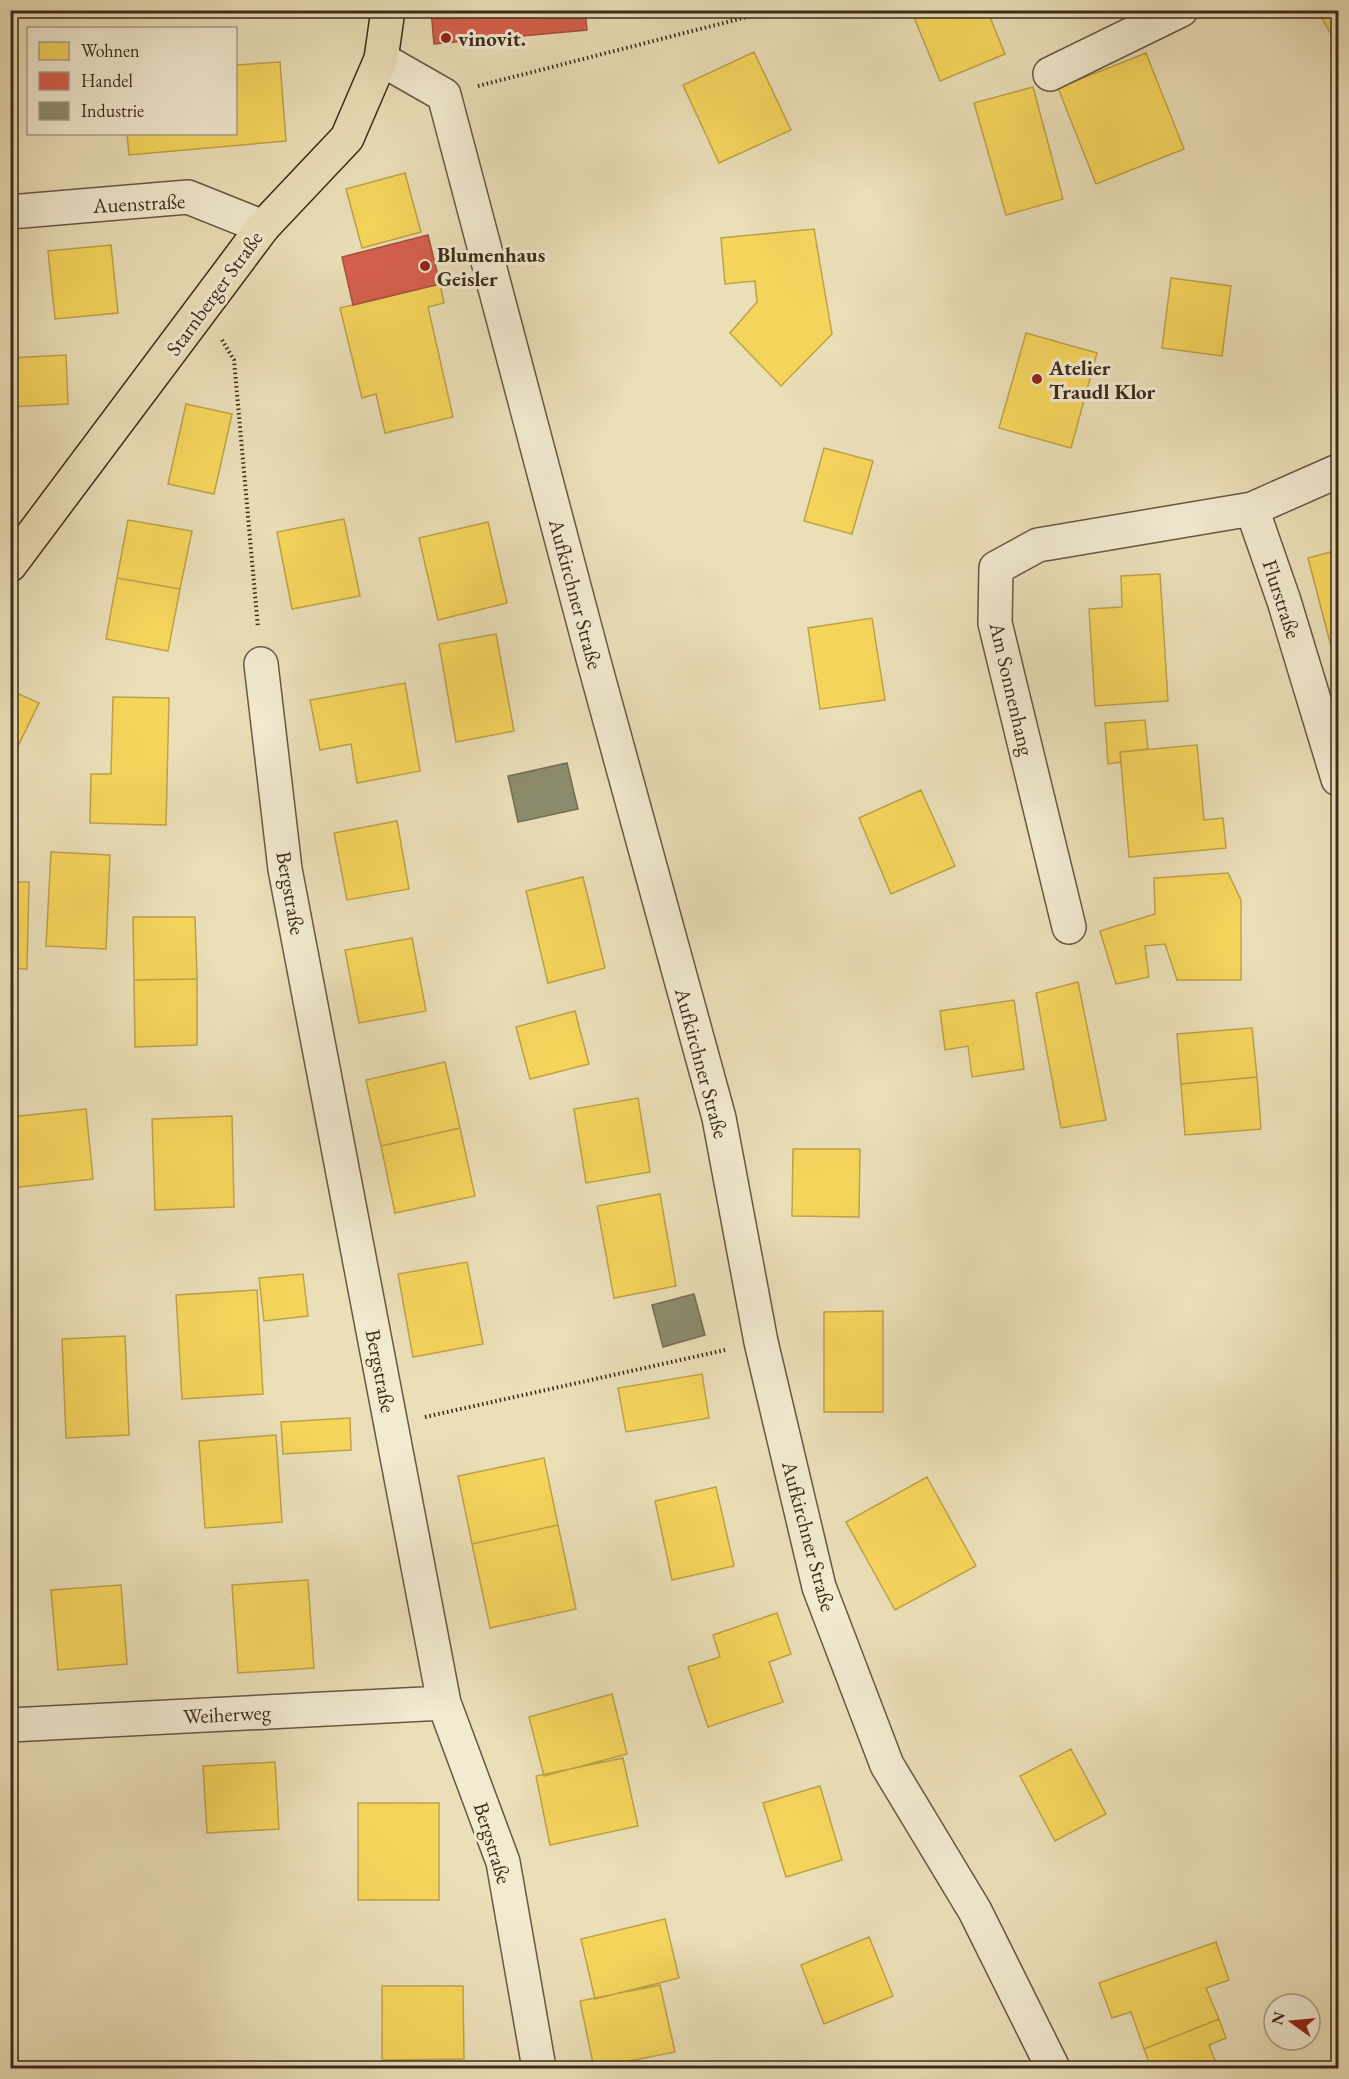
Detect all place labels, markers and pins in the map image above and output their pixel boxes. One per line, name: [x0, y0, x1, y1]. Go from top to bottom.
place label: vinovit.: [458, 25, 526, 52]
marker: vinovit.: [439, 31, 453, 45]
place label: Blumenhaus Geisler: [437, 241, 545, 292]
marker: Blumenhaus Geisler: [418, 259, 432, 273]
place label: Atelier Traudl Klor: [1048, 354, 1156, 405]
marker: Atelier Traudl Klor: [1030, 372, 1044, 386]

